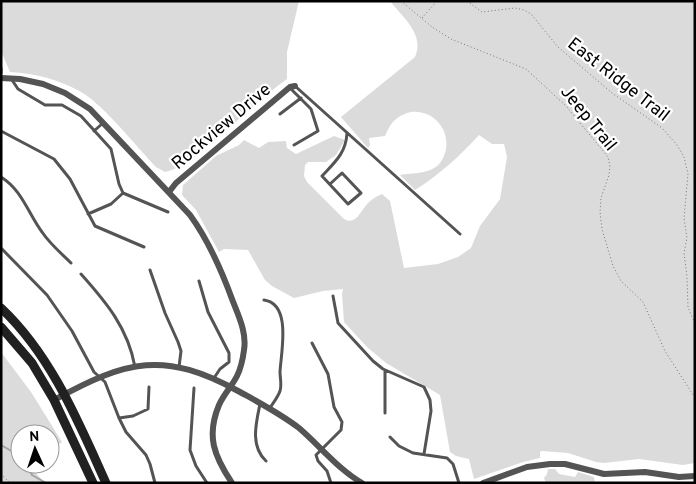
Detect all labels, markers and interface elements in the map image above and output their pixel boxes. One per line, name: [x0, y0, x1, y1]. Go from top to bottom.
street label: East Ridge Trail: [562, 33, 674, 127]
street label: Rockview Drive: [167, 79, 277, 176]
street label: Jeep Trail: [554, 82, 621, 156]
north arrow: [10, 424, 60, 474]
text: N: [29, 429, 40, 446]

